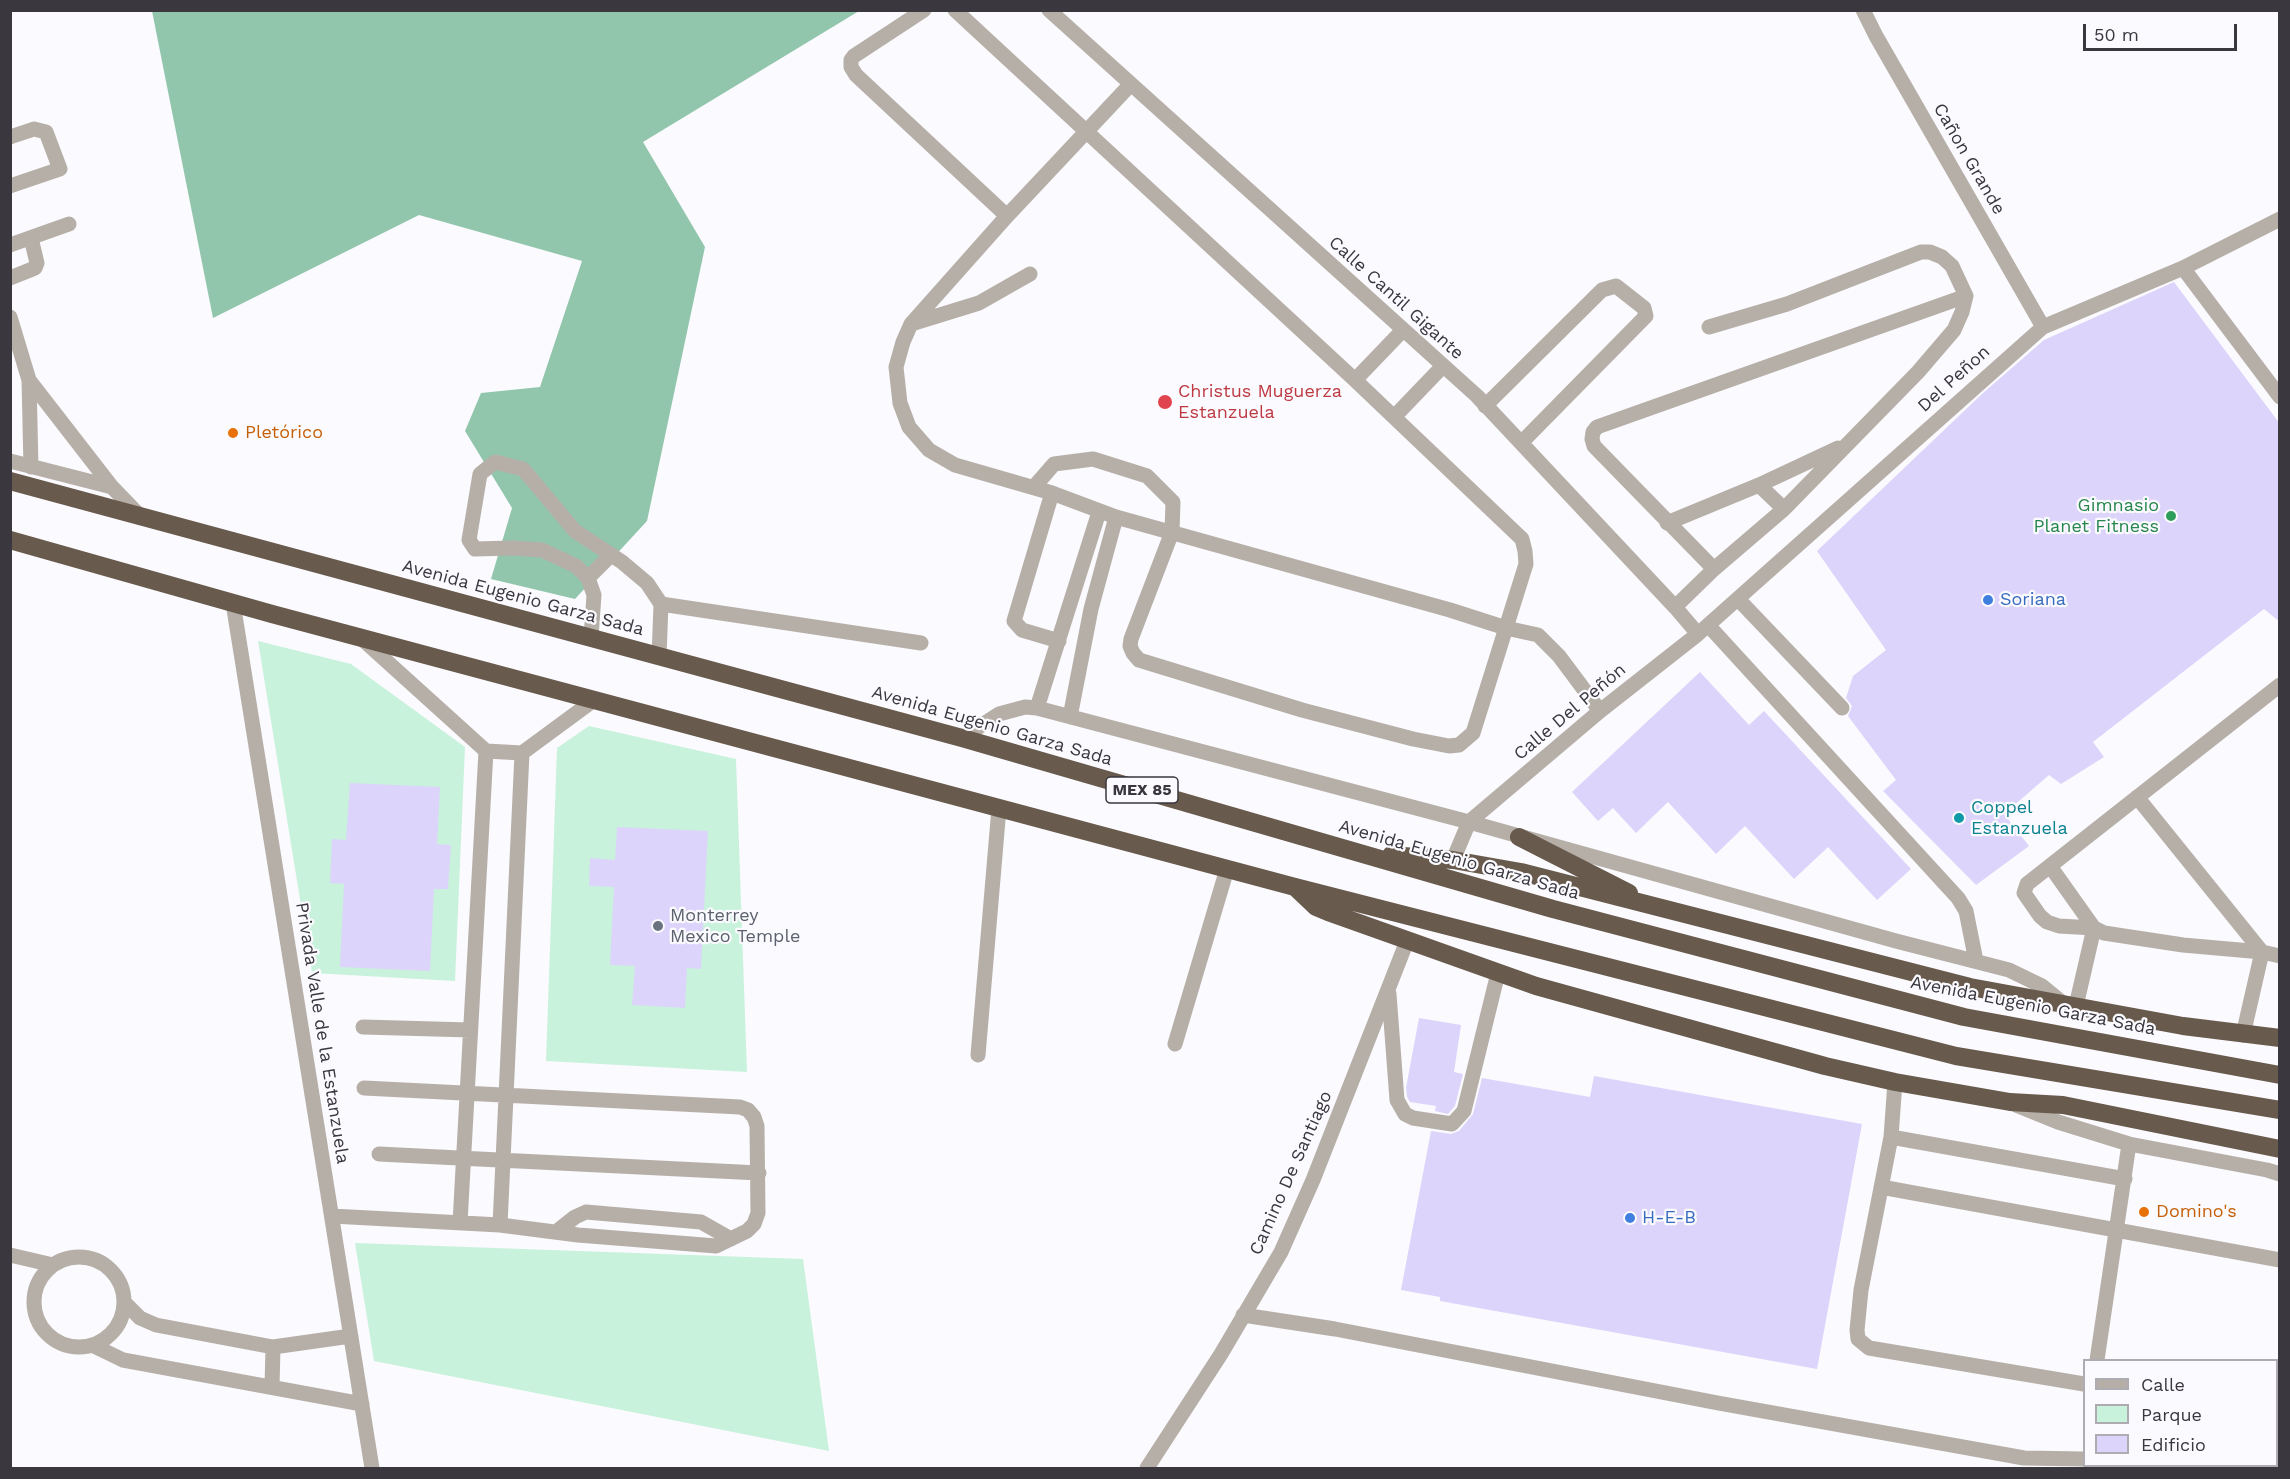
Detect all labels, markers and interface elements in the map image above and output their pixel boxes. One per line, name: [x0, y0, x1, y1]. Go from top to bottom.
scale bar: [2086, 12, 2240, 50]
text: 50 m: [2094, 24, 2139, 45]
street label: Cañon Grande: [1928, 100, 2010, 218]
street label: Calle Cantil Gigante: [1324, 232, 1468, 364]
street label: Del Peñon: [1914, 341, 1994, 417]
place label: Christus Muguerza Estanzuela: [1178, 381, 1342, 424]
marker: Christus Muguerza Estanzuela: [1156, 393, 1174, 411]
place label: Pletórico: [245, 422, 323, 444]
marker: Pletórico: [226, 426, 240, 440]
place label: Gimnasio Planet Fitness: [2034, 495, 2159, 538]
marker: Gimnasio Planet Fitness: [2164, 509, 2178, 523]
street label: Avenida Eugenio Garza Sada: [400, 555, 646, 641]
place label: Soriana: [2000, 589, 2066, 611]
marker: Soriana: [1981, 593, 1995, 607]
street label: Calle Del Peñón: [1510, 659, 1630, 765]
street label: Avenida Eugenio Garza Sada: [869, 681, 1115, 771]
road number: MEX 85: [1106, 777, 1178, 803]
place label: Coppel Estanzuela: [1971, 797, 2068, 840]
marker: Coppel Estanzuela: [1952, 811, 1966, 825]
street label: Avenida Eugenio Garza Sada: [1336, 815, 1582, 905]
street label: Privada Valle de la Estanzuela: [291, 901, 353, 1165]
place label: Monterrey Mexico Temple: [670, 905, 800, 948]
marker: Monterrey Mexico Temple: [651, 919, 665, 933]
street label: Avenida Eugenio Garza Sada: [1909, 972, 2157, 1040]
street label: Camino De Santiago: [1245, 1088, 1337, 1258]
place label: Domino's: [2156, 1201, 2237, 1223]
marker: Domino's: [2137, 1205, 2151, 1219]
place label: H-E-B: [1642, 1207, 1696, 1229]
marker: H-E-B: [1623, 1211, 1637, 1225]
legend: [2083, 1359, 2278, 1467]
text: Calle: [2141, 1374, 2185, 1395]
text: Parque: [2141, 1404, 2202, 1425]
text: Edificio: [2141, 1434, 2206, 1455]

